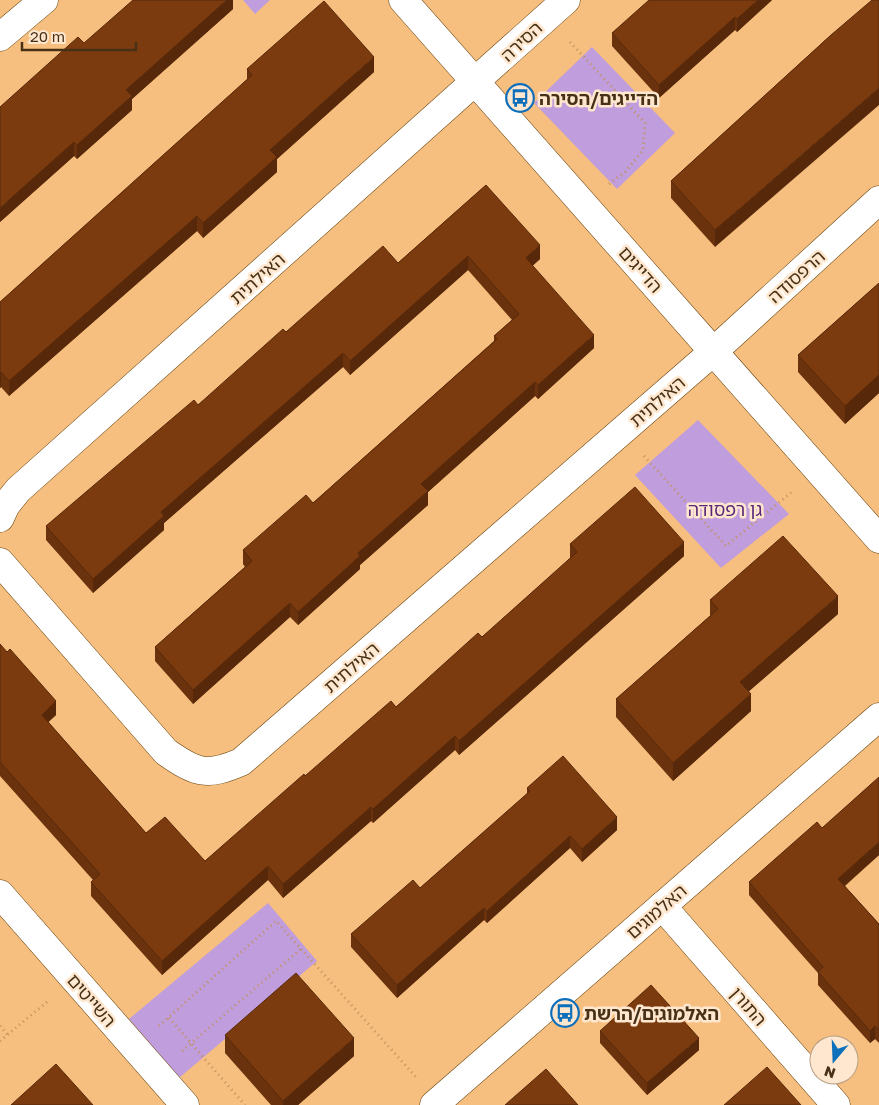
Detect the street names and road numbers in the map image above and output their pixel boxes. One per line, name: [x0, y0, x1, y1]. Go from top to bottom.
street label: הסירה: [496, 16, 546, 66]
street label: הדייגים: [614, 241, 668, 297]
street label: הרפסודה: [763, 245, 829, 307]
street label: האילתית: [225, 248, 289, 308]
street label: האילתית: [625, 371, 689, 431]
street label: האילתית: [319, 637, 383, 697]
street label: האלמוגים: [621, 879, 691, 943]
street label: השייטים: [63, 969, 121, 1031]
street label: התורן: [726, 982, 772, 1030]

